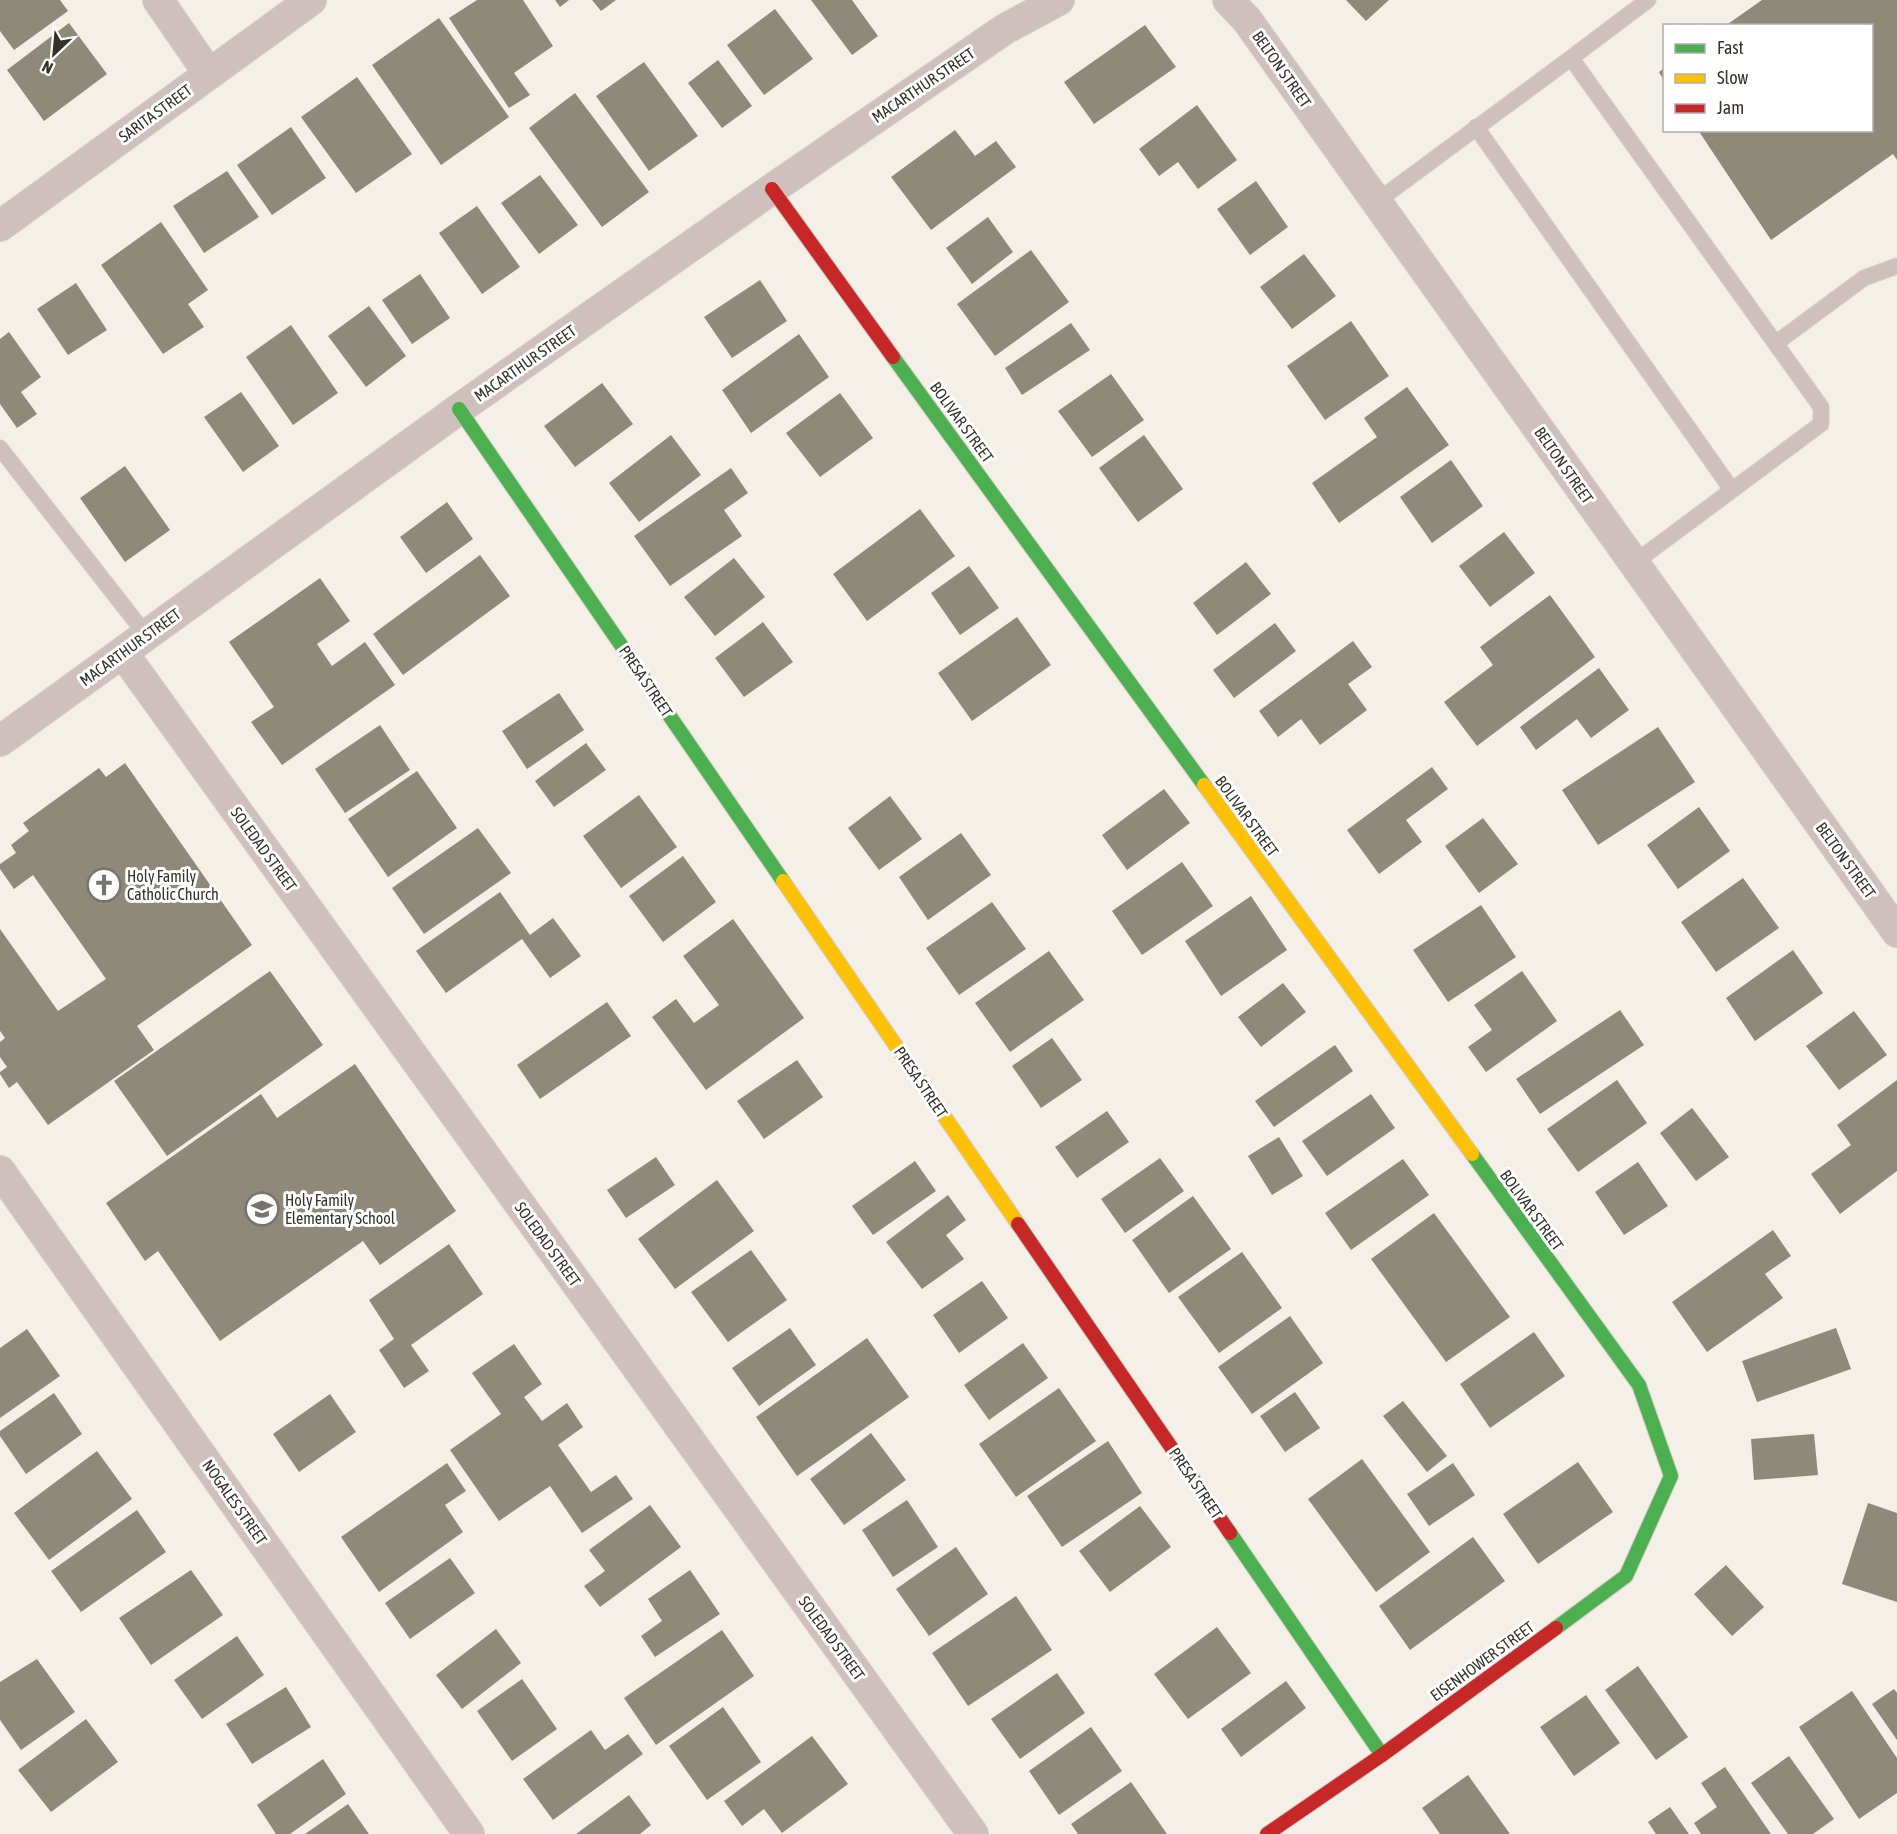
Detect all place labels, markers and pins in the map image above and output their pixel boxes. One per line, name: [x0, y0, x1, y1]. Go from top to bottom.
church icon: Holy Family Catholic Church: [86, 867, 122, 903]
place label: Holy Family Catholic Church: [127, 867, 219, 903]
school or university icon: Holy Family Elementary School: [244, 1191, 280, 1227]
place label: Holy Family Elementary School: [285, 1191, 396, 1228]

